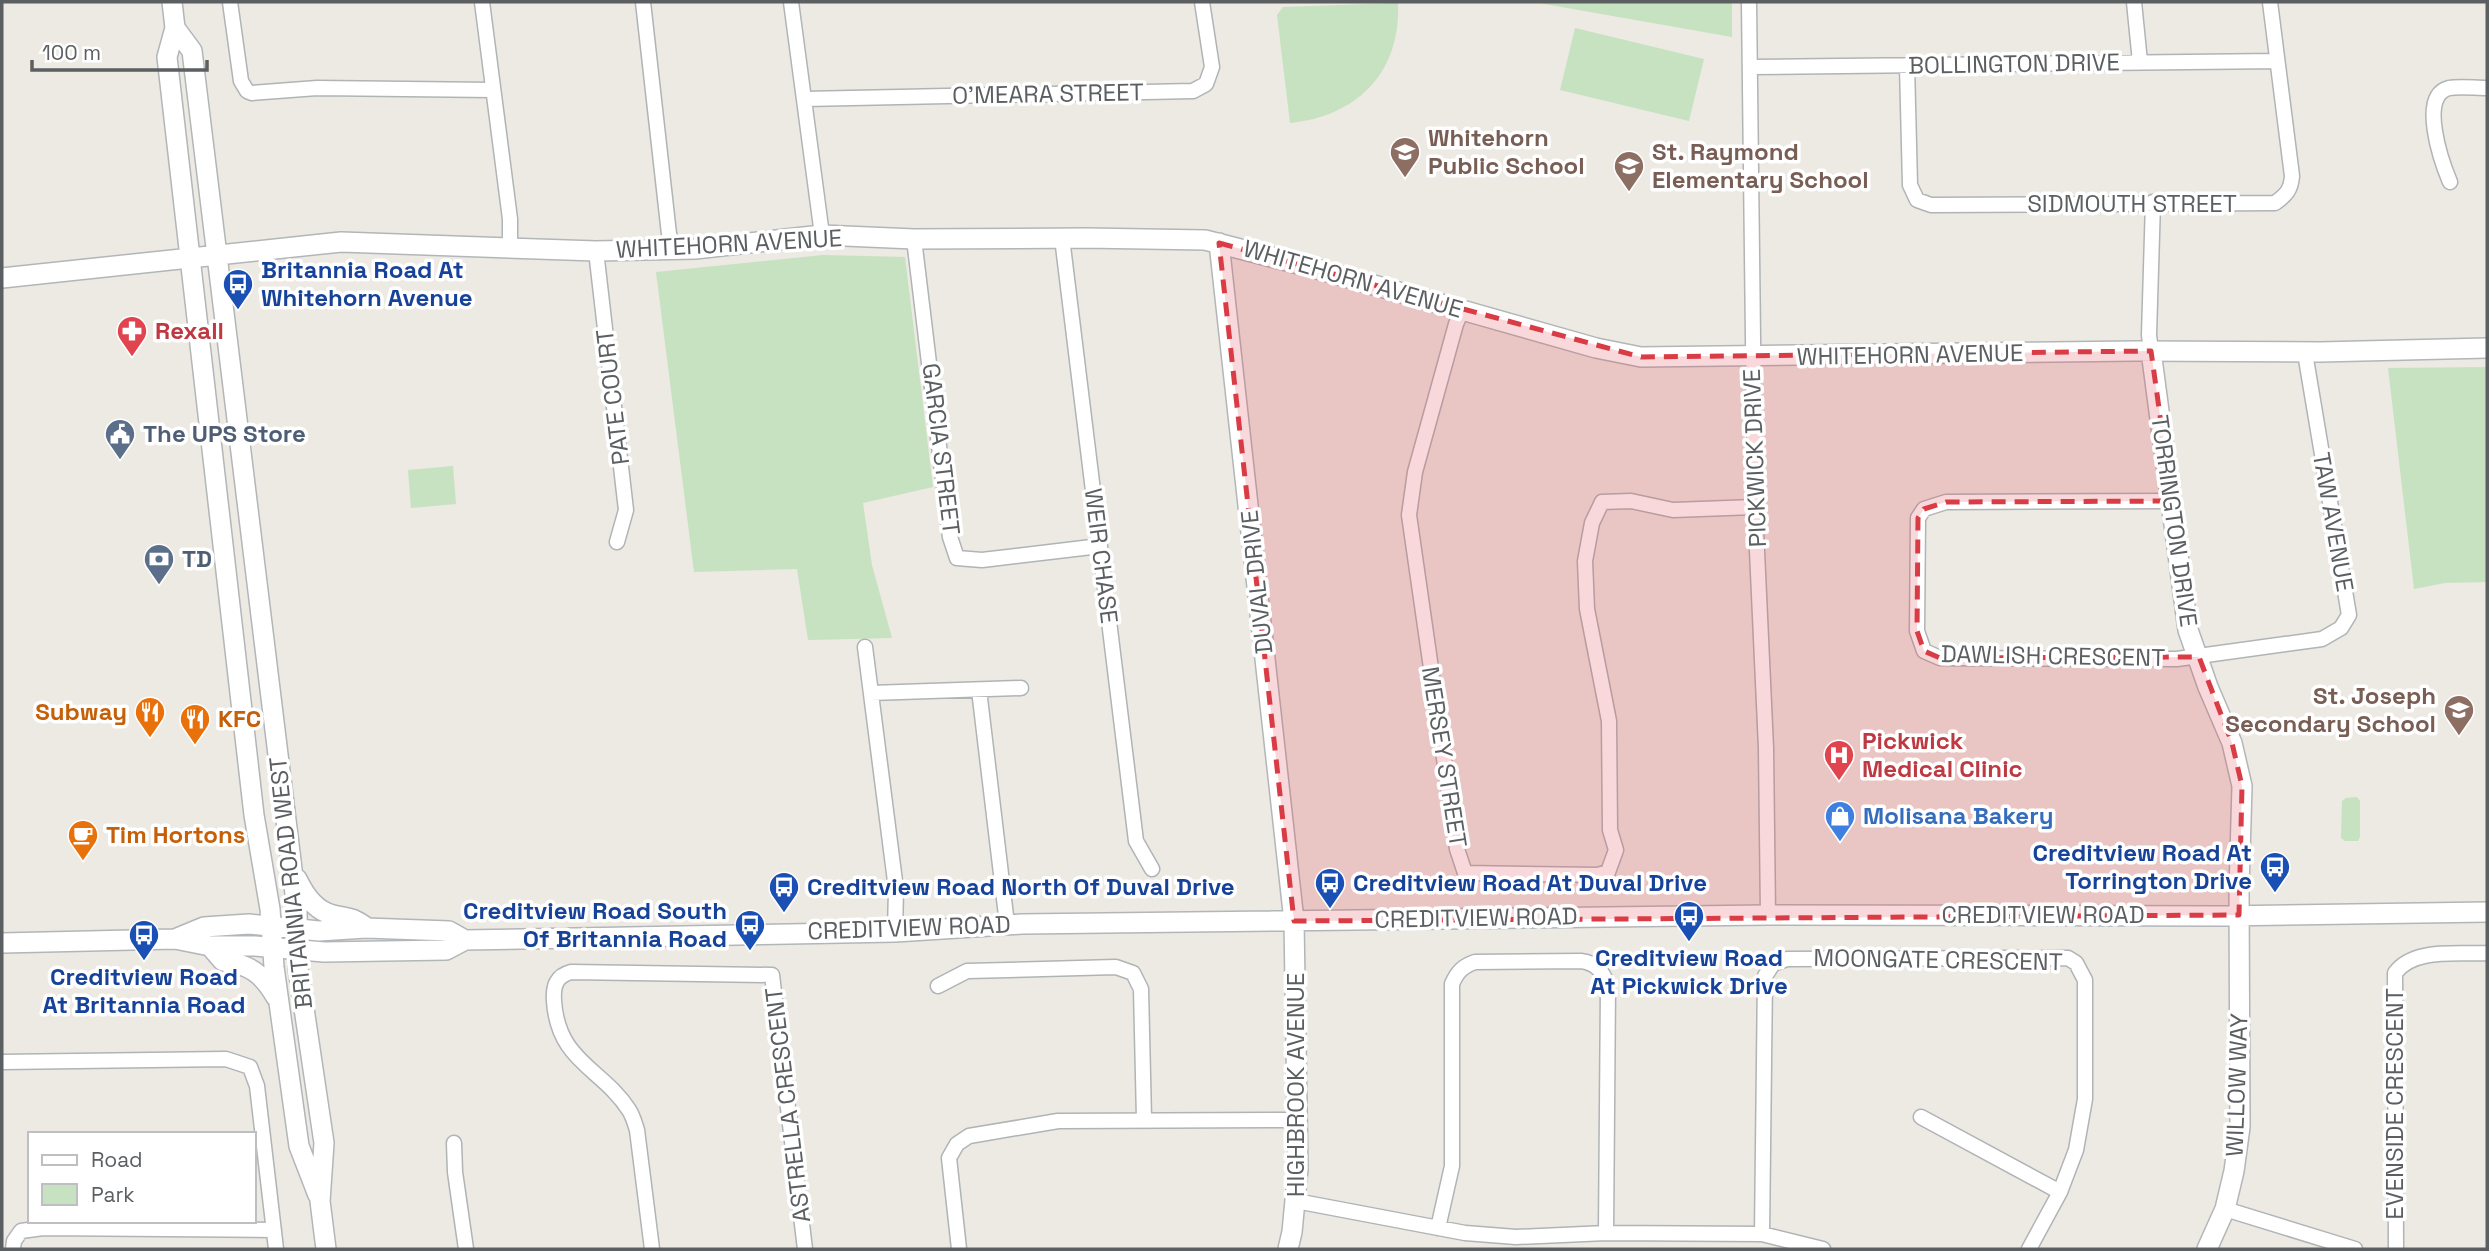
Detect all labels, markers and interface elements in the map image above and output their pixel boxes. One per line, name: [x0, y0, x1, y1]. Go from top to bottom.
scale bar: [32, 28, 206, 72]
text: 100 m: [42, 39, 101, 66]
street label: BOLLINGTON DRIVE: [1908, 46, 2120, 81]
street label: O'MEARA STREET: [952, 76, 1144, 111]
place label: Whitehorn Public School: [1428, 122, 1585, 181]
school or university icon: Whitehorn Public School: [1388, 135, 1422, 179]
place label: St. Raymond Elementary School: [1652, 136, 1869, 195]
school or university icon: St. Raymond Elementary School: [1612, 149, 1646, 193]
street label: SIDMOUTH STREET: [2027, 188, 2237, 219]
street label: WHITEHORN AVENUE: [615, 222, 843, 265]
street label: WHITEHORN AVENUE: [1240, 232, 1466, 325]
place label: Britannia Road At Whitehorn Avenue: [261, 254, 473, 313]
bus stop icon: Britannia Road At Whitehorn Avenue: [221, 267, 255, 311]
pharmacy icon: Rexall: [115, 314, 149, 358]
place label: Rexall: [155, 315, 224, 346]
street label: PATE COURT: [589, 327, 636, 467]
street label: WHITEHORN AVENUE: [1796, 337, 2024, 372]
street label: GARCIA STREET: [916, 361, 967, 537]
street label: PICKWICK DRIVE: [1736, 368, 1773, 548]
street label: TORRINGTON DRIVE: [2144, 413, 2205, 629]
public building icon: The UPS Store: [103, 417, 137, 461]
place label: The UPS Store: [143, 418, 306, 449]
street label: TAW AVENUE: [2306, 450, 2361, 594]
street label: WEIR CHASE: [1078, 487, 1125, 625]
street label: DUVAL DRIVE: [1234, 509, 1279, 656]
bank icon: TD: [142, 542, 176, 586]
place label: TD: [182, 543, 212, 574]
street label: DAWLISH CRESCENT: [1940, 638, 2166, 673]
street label: MERSEY STREET: [1415, 664, 1474, 849]
place label: St. Joseph Secondary School: [2225, 680, 2436, 739]
school or university icon: St. Joseph Secondary School: [2442, 693, 2476, 737]
restaurant icon: Subway: [133, 695, 167, 739]
place label: Subway: [35, 696, 127, 727]
restaurant icon: KFC: [178, 702, 212, 746]
place label: KFC: [218, 703, 261, 734]
place label: Pickwick Medical Clinic: [1862, 725, 2023, 784]
hospital icon: Pickwick Medical Clinic: [1822, 738, 1856, 782]
street label: BRITANNIA ROAD WEST: [262, 755, 319, 1011]
shop icon: Molisana Bakery: [1823, 799, 1857, 843]
place label: Molisana Bakery: [1863, 800, 2054, 831]
cafe icon: Tim Hortons: [66, 818, 100, 862]
place label: Tim Hortons: [106, 819, 245, 850]
place label: Creditview Road At Torrington Drive: [2033, 837, 2252, 896]
bus stop icon: Creditview Road At Torrington Drive: [2258, 850, 2292, 894]
bus stop icon: Creditview Road At Duval Drive: [1313, 866, 1347, 910]
place label: Creditview Road At Duval Drive: [1353, 867, 1707, 898]
bus stop icon: Creditview Road North Of Duval Drive: [767, 870, 801, 914]
place label: Creditview Road North Of Duval Drive: [807, 871, 1235, 902]
place label: Creditview Road South Of Britannia Road: [463, 895, 727, 954]
bus stop icon: Creditview Road At Pickwick Drive: [1672, 899, 1706, 943]
street label: CREDITVIEW ROAD: [1941, 899, 2145, 930]
street label: CREDITVIEW ROAD: [1374, 900, 1578, 935]
bus stop icon: Creditview Road South Of Britannia Road: [733, 908, 767, 952]
street label: CREDITVIEW ROAD: [807, 908, 1011, 947]
bus stop icon: Creditview Road At Britannia Road: [127, 918, 161, 962]
place label: Creditview Road At Pickwick Drive: [1590, 942, 1788, 1001]
street label: MOONGATE CRESCENT: [1813, 942, 2063, 977]
place label: Creditview Road At Britannia Road: [43, 961, 246, 1020]
street label: HIGHBROOK AVENUE: [1280, 973, 1311, 1197]
street label: ASTRELLA CRESCENT: [758, 986, 817, 1224]
street label: EVENSIDE CRESCENT: [2379, 988, 2410, 1220]
street label: WILLOW WAY: [2219, 1012, 2255, 1157]
legend: [28, 1132, 256, 1223]
text: Road: [91, 1146, 143, 1173]
text: Park: [91, 1181, 135, 1208]

